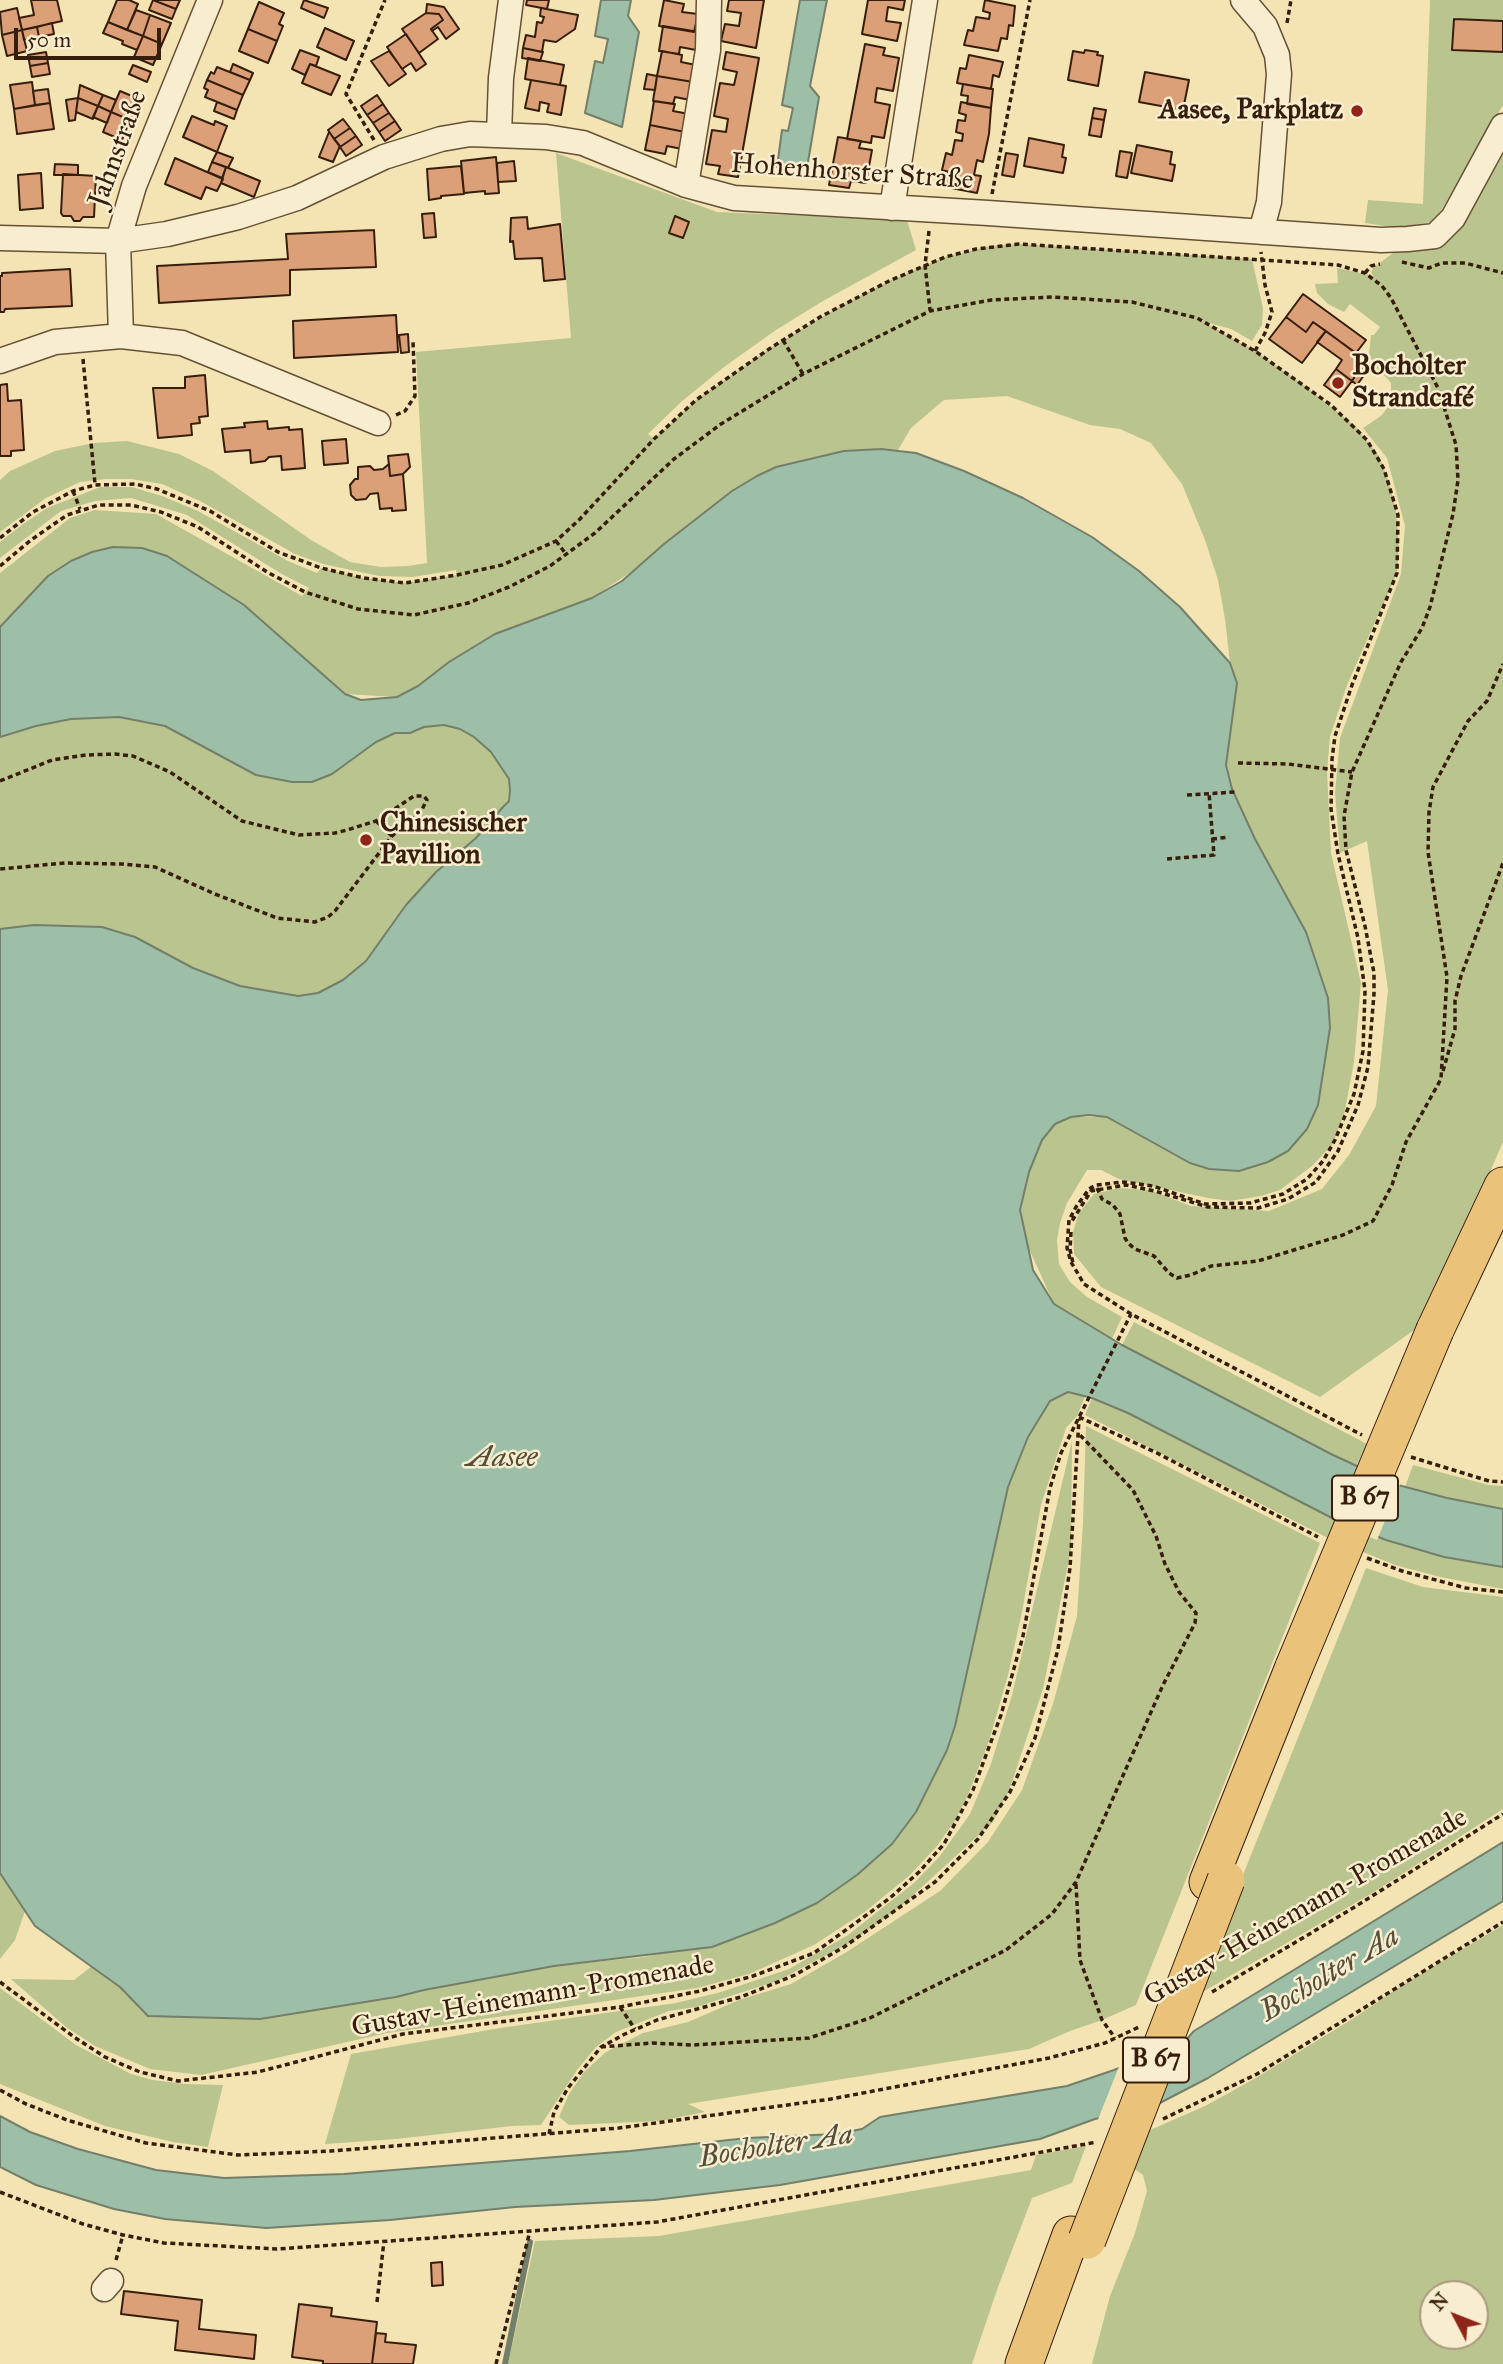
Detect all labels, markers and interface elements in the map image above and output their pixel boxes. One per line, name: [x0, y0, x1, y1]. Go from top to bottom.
scale bar: [18, 14, 164, 58]
text: 50 m: [27, 27, 71, 53]
street label: Jahnstraße: [82, 86, 156, 212]
place label: Aasee, Parkplatz: [1159, 94, 1343, 128]
marker: Aasee, Parkplatz: [1349, 103, 1365, 119]
street label: Hohenhorster Straße: [729, 148, 975, 198]
place label: Bocholter Strandcafé: [1352, 350, 1474, 416]
marker: Bocholter Strandcafé: [1330, 375, 1346, 391]
place label: Chinesischer Pavillion: [380, 807, 527, 873]
marker: Chinesischer Pavillion: [358, 832, 374, 848]
water label: Aasee: [467, 1441, 537, 1477]
road number: B 67: [1332, 1476, 1398, 1520]
street label: Gustav-Heinemann-Promenade: [1138, 1802, 1474, 2014]
water label: Bocholter Aa: [1254, 1919, 1406, 2031]
street label: Gustav-Heinemann-Promenade: [349, 1949, 717, 2045]
road number: B 67: [1123, 2038, 1189, 2082]
water label: Bocholter Aa: [696, 2117, 856, 2177]
north arrow: [1419, 2280, 1489, 2350]
text: N: [1426, 2288, 1453, 2316]

